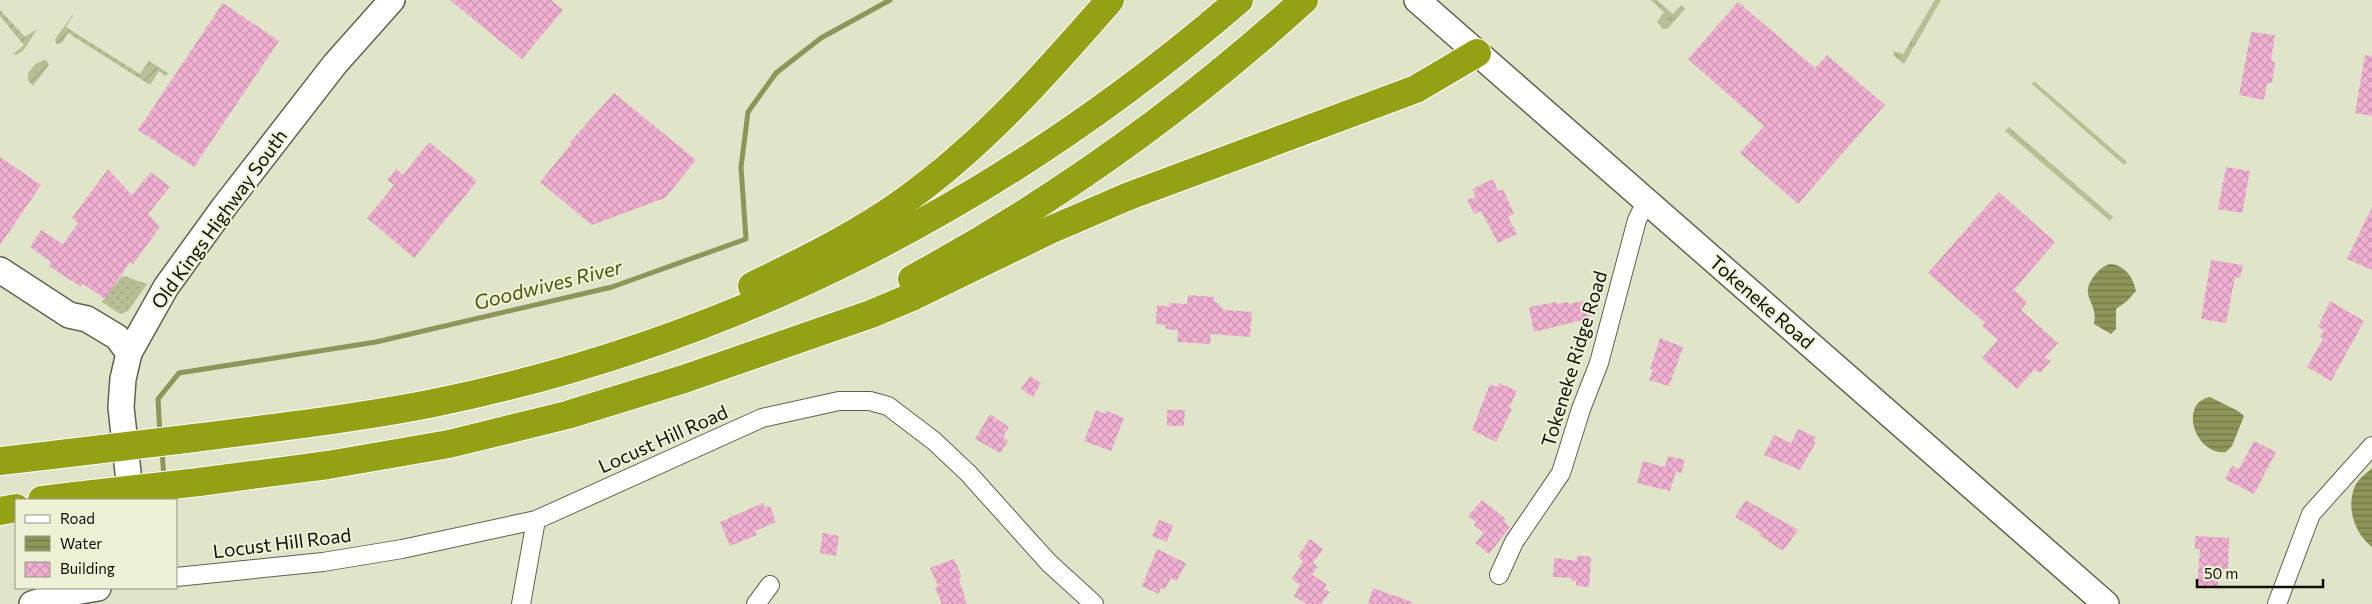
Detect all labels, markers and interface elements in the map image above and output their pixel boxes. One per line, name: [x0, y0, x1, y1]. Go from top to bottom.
street label: Old Kings Highway South: [146, 125, 291, 313]
street label: Tokeneke Road: [1705, 250, 1819, 353]
water label: Goodwives River: [471, 254, 625, 314]
street label: Tokeneke Ridge Road: [1536, 268, 1611, 450]
street label: Locust Hill Road: [595, 400, 731, 477]
legend: [15, 499, 178, 589]
text: Road: [60, 509, 95, 527]
street label: Locust Hill Road: [212, 523, 352, 562]
text: Water: [60, 534, 102, 552]
scale bar: [2197, 556, 2323, 588]
text: Building: [60, 559, 115, 577]
text: 50 m: [2204, 564, 2238, 582]

